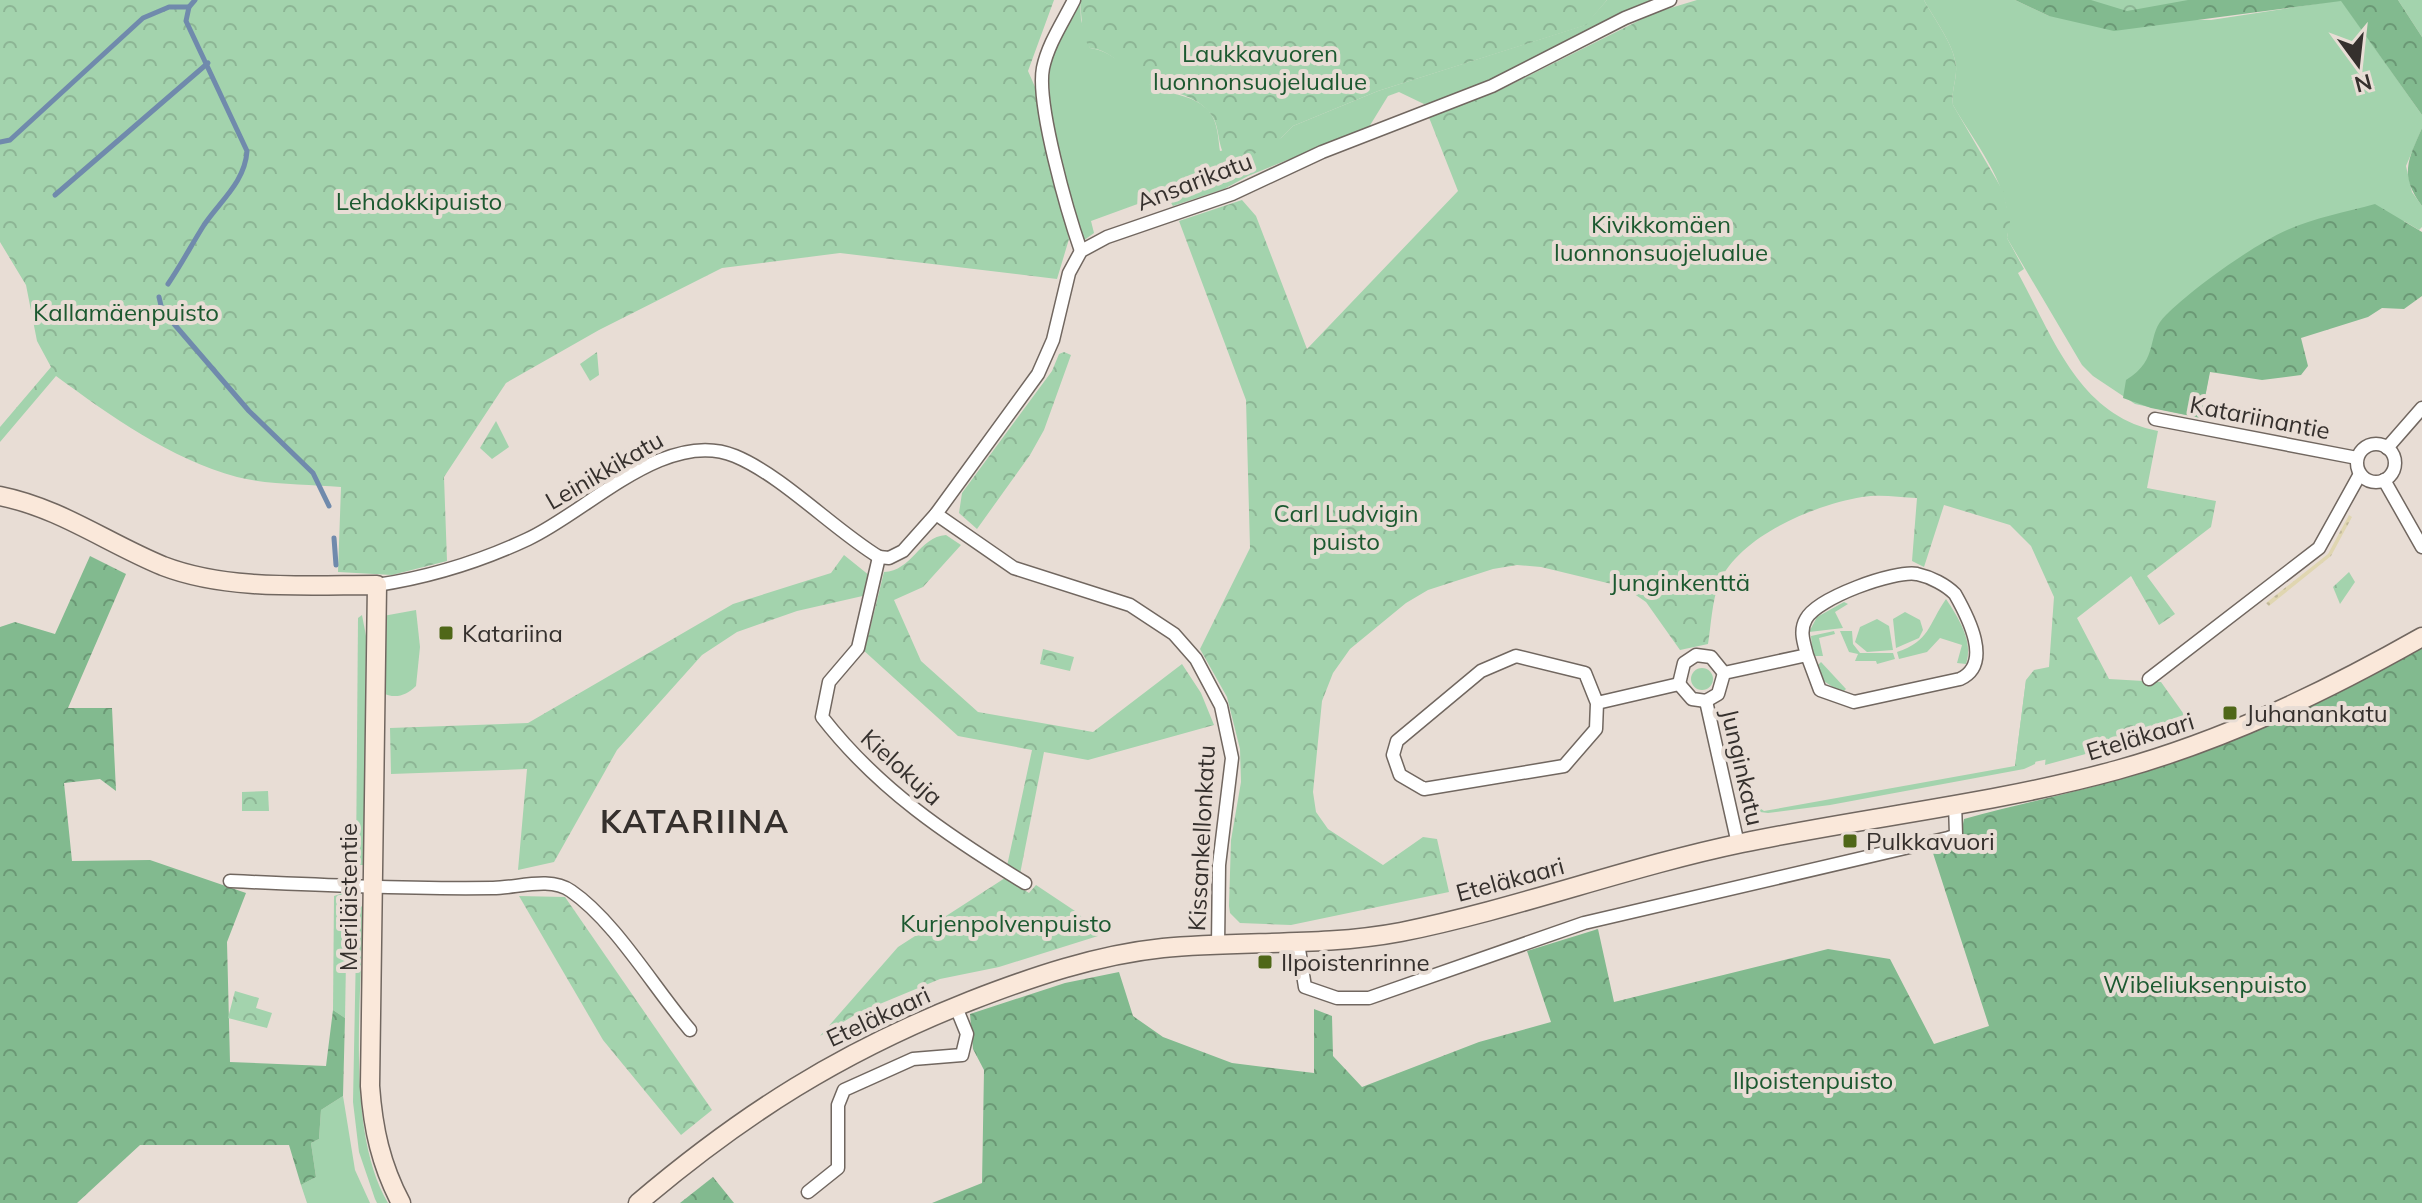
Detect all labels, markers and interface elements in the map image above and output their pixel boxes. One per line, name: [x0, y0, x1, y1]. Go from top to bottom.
north arrow: [2318, 24, 2398, 104]
park label: Laukkavuoren luonnonsuojelualue: [1153, 38, 1367, 96]
text: N: [2352, 68, 2375, 99]
street label: Ansarikatu: [1132, 145, 1256, 217]
park label: Lehdokkipuisto: [336, 186, 502, 216]
park label: Kivikkomäen luonnonsuojelualue: [1554, 209, 1768, 267]
park label: Kallamäenpuisto: [33, 297, 219, 327]
street label: Katariinantie: [2187, 389, 2333, 445]
street label: Leinikkikatu: [540, 424, 668, 516]
park label: Carl Ludvigin puisto: [1274, 498, 1418, 556]
park label: Junginkenttä: [1610, 567, 1750, 597]
place label: Katariina: [462, 618, 563, 648]
marker: Katariina: [437, 624, 455, 642]
place label: Juhanankatu: [2246, 698, 2388, 728]
marker: Juhanankatu: [2221, 704, 2239, 722]
street label: Eteläkaari: [2083, 705, 2197, 767]
street label: Junginkatu: [1715, 706, 1771, 828]
street label: Kielokuja: [855, 722, 949, 812]
street label: Kissankellonkatu: [1181, 744, 1221, 932]
district label: KATARIINA: [600, 801, 790, 841]
street label: Meriläistentie: [333, 823, 363, 971]
place label: Pulkkavuori: [1866, 826, 1995, 856]
marker: Pulkkavuori: [1841, 832, 1859, 850]
street label: Eteläkaari: [1453, 850, 1567, 908]
park label: Kurjenpolvenpuisto: [900, 908, 1112, 938]
place label: Ilpoistenrinne: [1281, 947, 1430, 977]
marker: Ilpoistenrinne: [1256, 953, 1274, 971]
park label: Wibeliuksenpuisto: [2103, 969, 2307, 999]
street label: Eteläkaari: [821, 979, 935, 1053]
park label: Ilpoistenpuisto: [1733, 1065, 1893, 1095]

